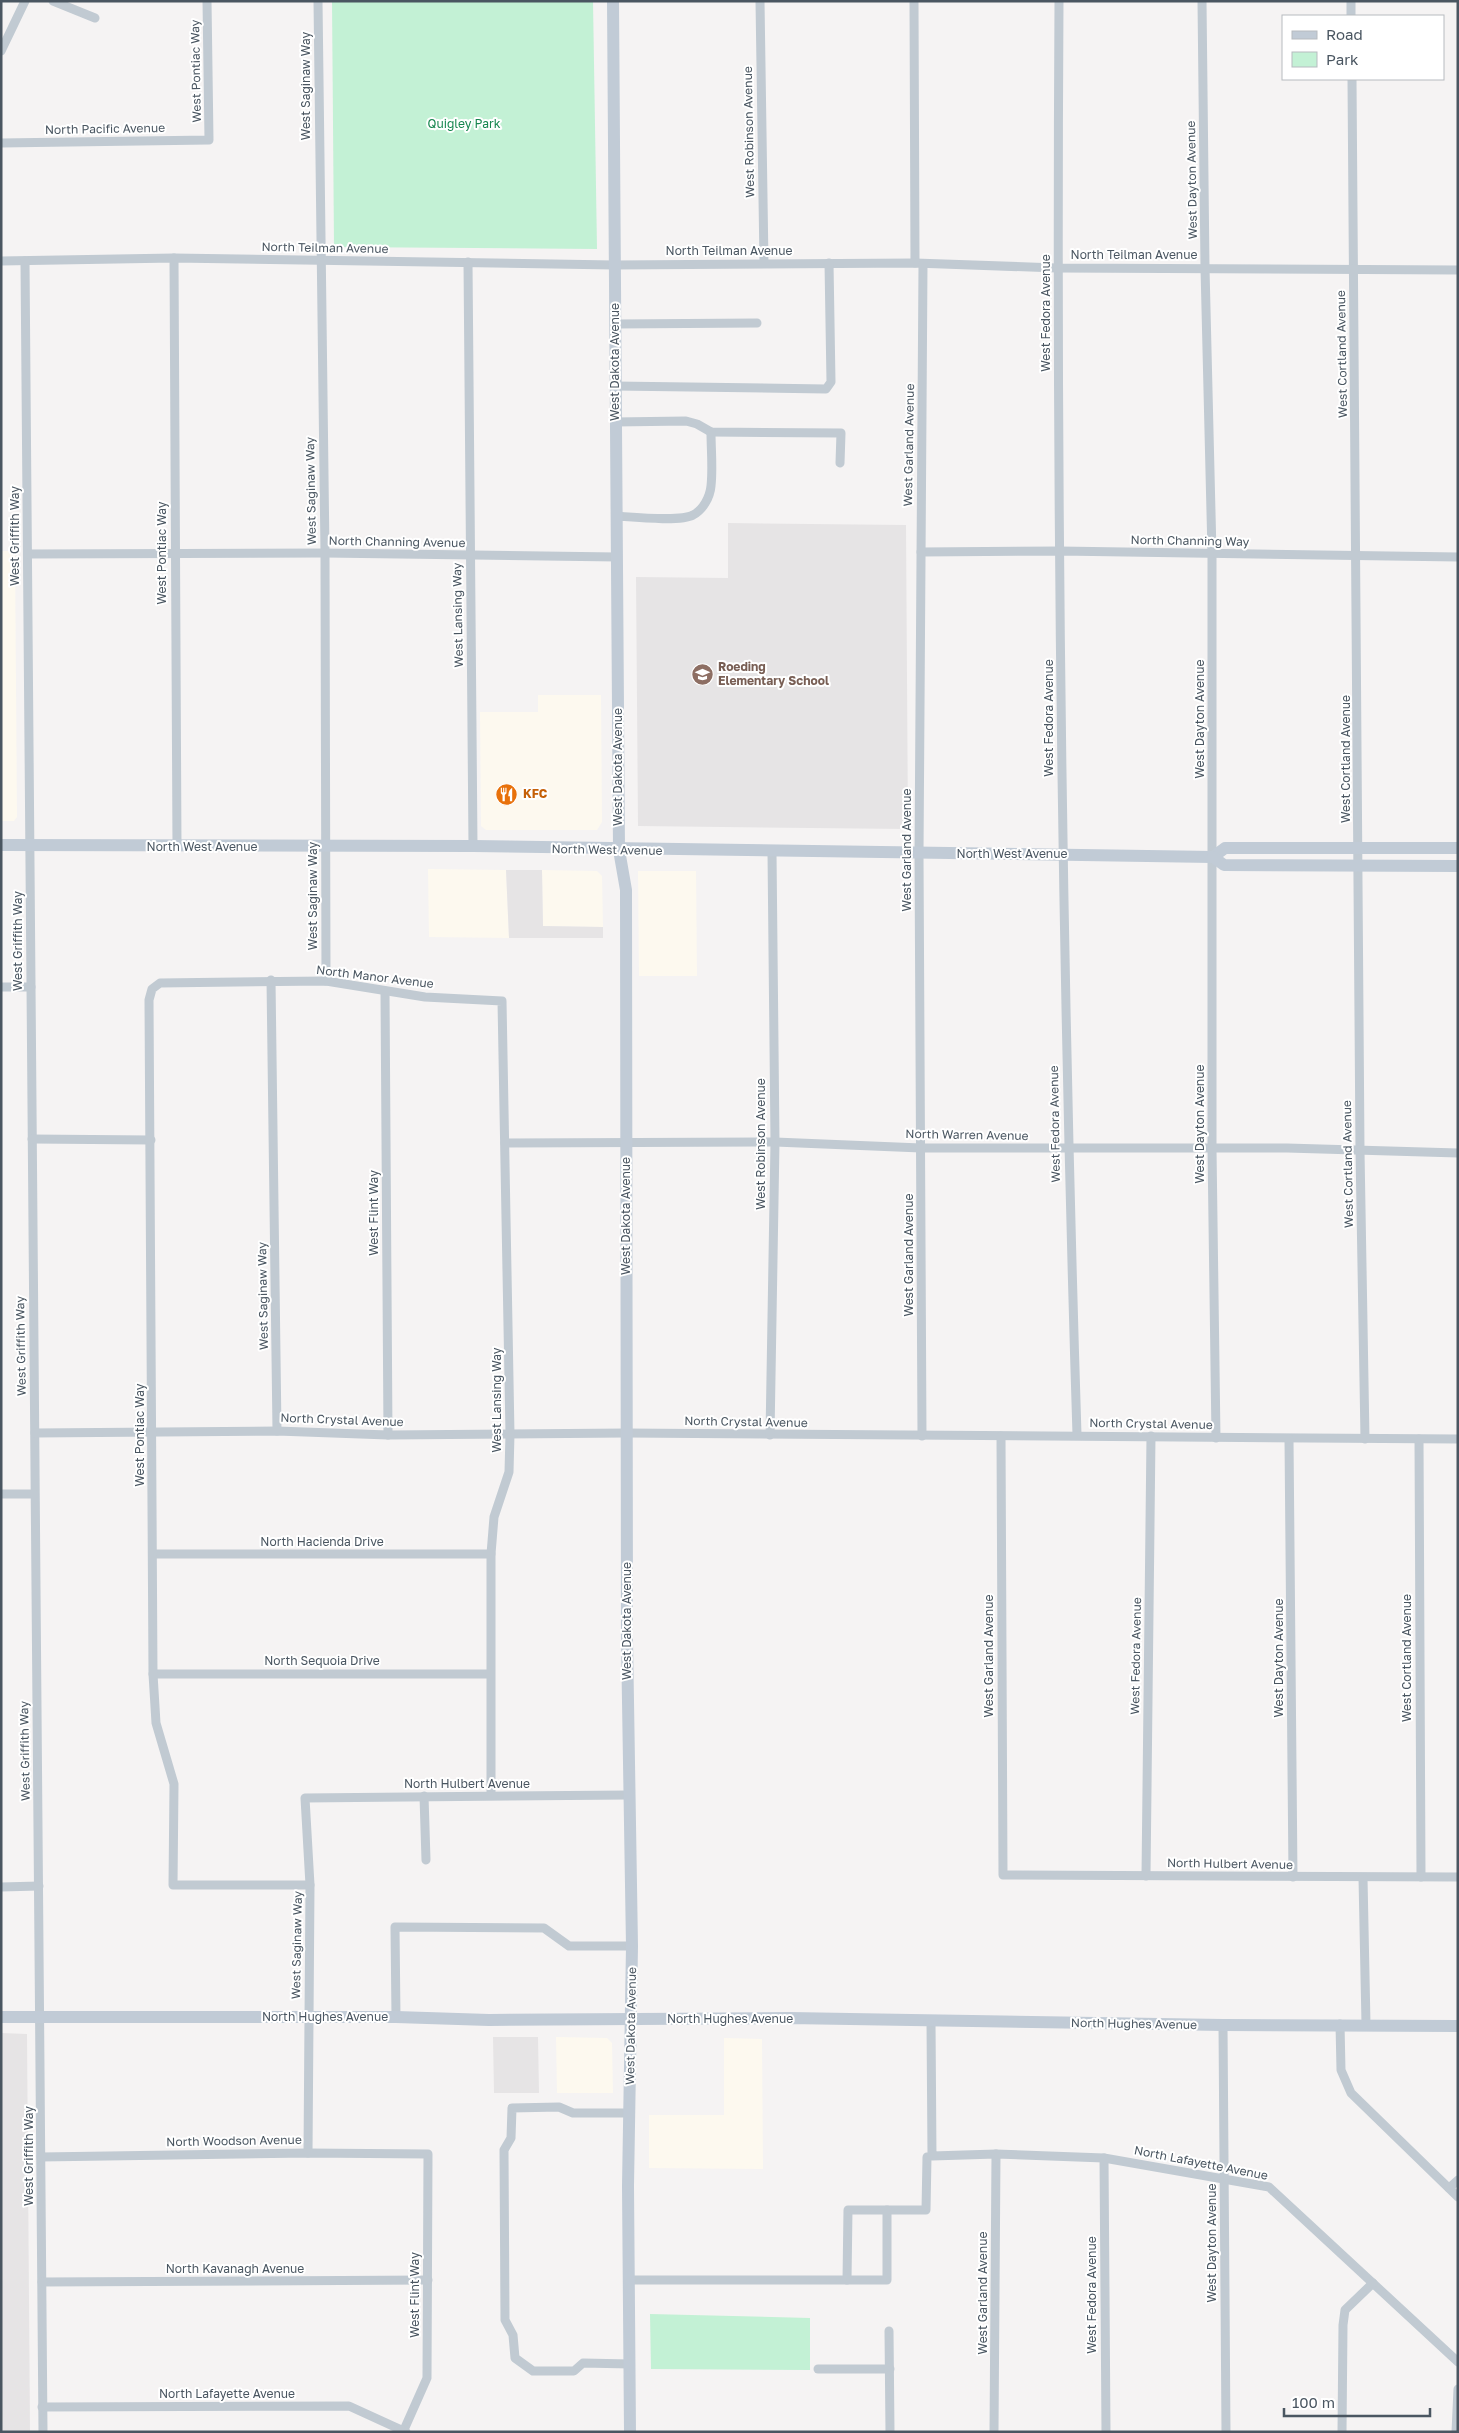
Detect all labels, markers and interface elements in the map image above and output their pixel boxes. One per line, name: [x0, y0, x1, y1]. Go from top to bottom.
legend: [1282, 15, 1444, 80]
street label: West Pontiac Way: [187, 19, 204, 123]
text: Road: [1326, 25, 1363, 43]
street label: West Saginaw Way: [298, 32, 313, 140]
text: Park: [1326, 50, 1359, 68]
street label: West Robinson Avenue: [740, 66, 757, 198]
park label: Quigley Park: [428, 116, 501, 131]
street label: North Pacific Avenue: [45, 120, 165, 137]
street label: West Dayton Avenue: [1183, 120, 1200, 240]
street label: North Teilman Avenue: [261, 239, 389, 256]
street label: North Teilman Avenue: [666, 243, 793, 258]
street label: North Teilman Avenue: [1071, 247, 1198, 262]
street label: West Fedora Avenue: [1038, 254, 1053, 372]
street label: West Cortland Avenue: [1333, 290, 1350, 418]
street label: West Dakota Avenue: [607, 303, 622, 421]
street label: West Garland Avenue: [900, 383, 917, 507]
street label: West Saginaw Way: [302, 436, 319, 545]
street label: West Griffith Way: [7, 486, 22, 586]
street label: West Pontiac Way: [154, 501, 169, 605]
street label: North Channing Way: [1130, 532, 1250, 549]
street label: North Channing Avenue: [328, 533, 466, 550]
street label: West Lansing Way: [449, 562, 466, 668]
place label: Roeding Elementary School: [718, 659, 829, 688]
street label: West Fedora Avenue: [1041, 659, 1056, 777]
street label: West Dayton Avenue: [1192, 660, 1207, 778]
school or university icon: Roeding Elementary School: [690, 662, 714, 686]
street label: West Cortland Avenue: [1338, 695, 1353, 823]
street label: West Dakota Avenue: [610, 708, 625, 826]
restaurant icon: KFC: [495, 782, 519, 806]
place label: KFC: [523, 786, 548, 801]
street label: West Garland Avenue: [899, 789, 914, 911]
street label: North West Avenue: [147, 839, 258, 854]
street label: North West Avenue: [551, 841, 663, 858]
street label: West Saginaw Way: [305, 842, 320, 950]
street label: North West Avenue: [957, 846, 1068, 861]
street label: West Griffith Way: [10, 891, 25, 991]
street label: North Manor Avenue: [316, 962, 435, 991]
street label: West Fedora Avenue: [1046, 1065, 1063, 1183]
street label: West Dayton Avenue: [1192, 1065, 1207, 1183]
street label: West Robinson Avenue: [753, 1078, 768, 1210]
street label: West Cortland Avenue: [1339, 1100, 1356, 1228]
street label: North Warren Avenue: [905, 1126, 1029, 1143]
street label: West Dakota Avenue: [618, 1157, 633, 1275]
street label: West Flint Way: [366, 1170, 381, 1256]
street label: West Garland Avenue: [901, 1194, 916, 1316]
street label: West Saginaw Way: [254, 1241, 271, 1350]
street label: West Griffith Way: [12, 1296, 29, 1396]
street label: West Lansing Way: [489, 1347, 504, 1452]
street label: West Pontiac Way: [132, 1383, 147, 1487]
street label: North Crystal Avenue: [280, 1410, 404, 1429]
street label: North Crystal Avenue: [684, 1413, 808, 1430]
street label: North Crystal Avenue: [1089, 1415, 1213, 1432]
street label: North Hacienda Drive: [260, 1534, 384, 1549]
street label: West Dakota Avenue: [619, 1562, 634, 1680]
street label: West Cortland Avenue: [1399, 1594, 1414, 1722]
street label: West Garland Avenue: [981, 1595, 996, 1717]
street label: West Fedora Avenue: [1127, 1597, 1144, 1715]
street label: West Dayton Avenue: [1271, 1599, 1286, 1717]
street label: North Sequoia Drive: [264, 1653, 380, 1668]
street label: West Griffith Way: [16, 1701, 33, 1801]
street label: North Hulbert Avenue: [404, 1776, 530, 1791]
street label: North Hulbert Avenue: [1167, 1855, 1293, 1872]
street label: West Saginaw Way: [288, 1890, 305, 1999]
street label: West Dakota Avenue: [622, 1967, 639, 2085]
street label: North Hughes Avenue: [262, 2009, 388, 2024]
street label: North Hughes Avenue: [667, 2011, 793, 2026]
street label: North Hughes Avenue: [1071, 2015, 1197, 2032]
street label: West Griffith Way: [21, 2106, 36, 2206]
street label: North Woodson Avenue: [166, 2132, 302, 2149]
street label: North Lafayette Avenue: [1133, 2142, 1269, 2183]
street label: West Dayton Avenue: [1204, 2184, 1219, 2302]
street label: West Garland Avenue: [975, 2232, 990, 2354]
street label: West Fedora Avenue: [1084, 2236, 1099, 2354]
street label: West Flint Way: [407, 2252, 422, 2338]
street label: North Kavanagh Avenue: [166, 2261, 304, 2276]
street label: North Lafayette Avenue: [159, 2386, 295, 2401]
scale bar: [1284, 2386, 1430, 2418]
text: 100 m: [1292, 2393, 1335, 2411]

